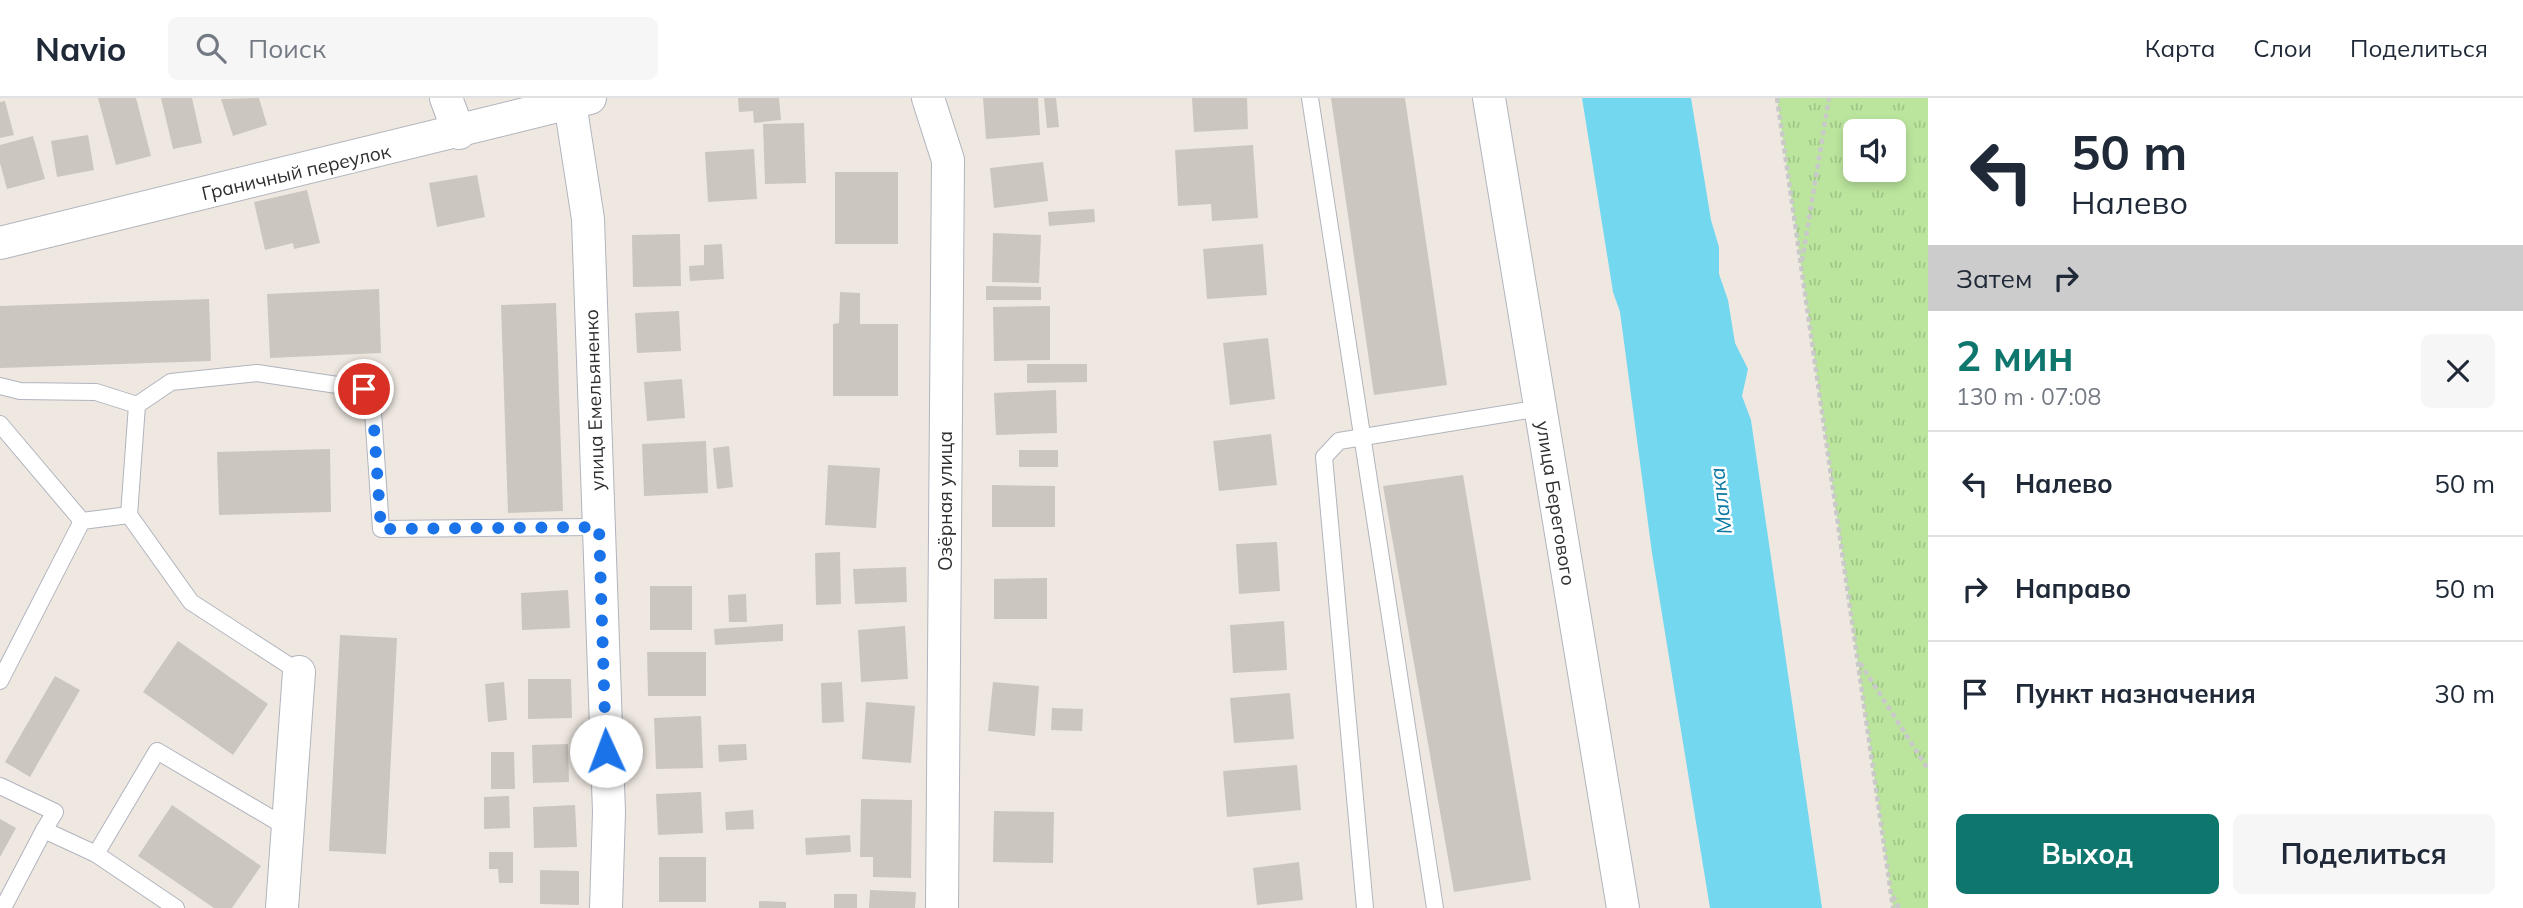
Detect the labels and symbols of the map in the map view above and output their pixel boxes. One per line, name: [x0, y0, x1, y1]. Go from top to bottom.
street label: Граничный переулок: [199, 138, 394, 205]
street label: улица Емельяненко: [579, 309, 609, 491]
pin: [334, 359, 394, 419]
street label: улица Берегового: [1531, 419, 1581, 587]
street label: Озёрная улица: [933, 431, 957, 571]
water label: Малка: [1703, 466, 1737, 536]
position arrow: [569, 714, 643, 788]

